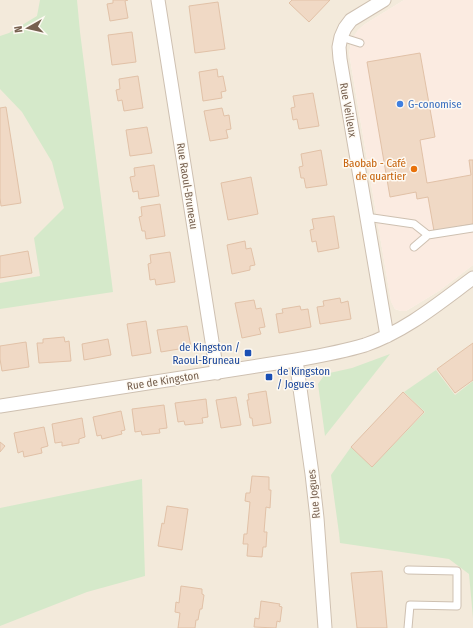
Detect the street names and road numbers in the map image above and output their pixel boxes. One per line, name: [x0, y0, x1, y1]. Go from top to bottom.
street label: Rue Veilleux: [337, 82, 359, 138]
street label: Rue Raoul-Bruneau: [174, 142, 200, 230]
street label: Rue de Kingston: [126, 369, 200, 393]
street label: Rue Jogues: [305, 468, 323, 519]

